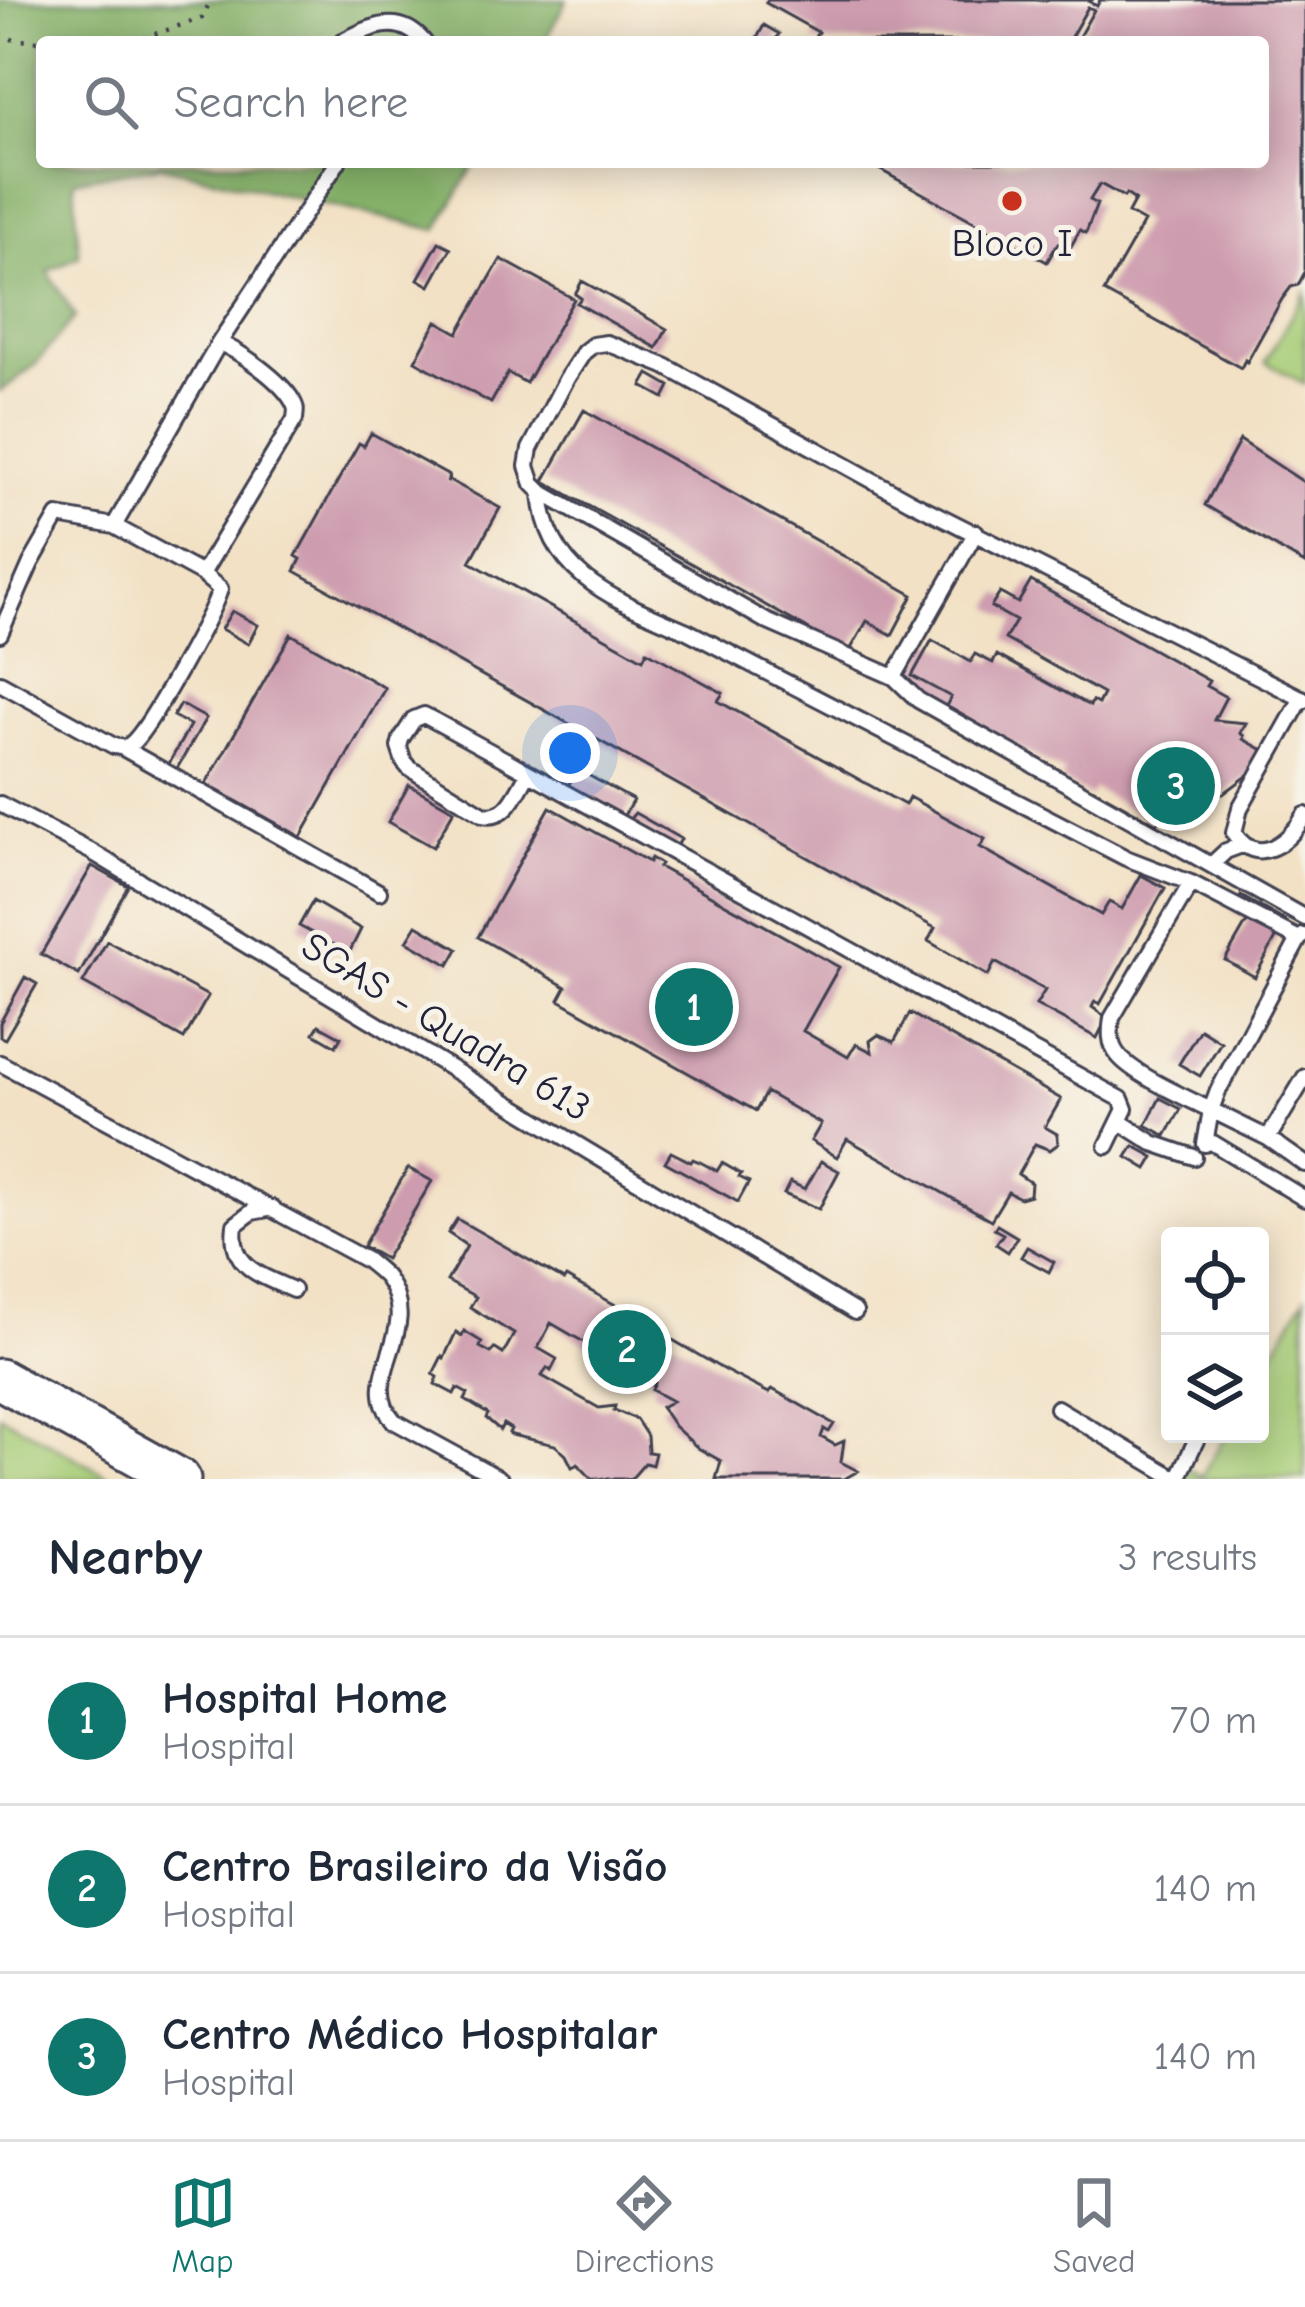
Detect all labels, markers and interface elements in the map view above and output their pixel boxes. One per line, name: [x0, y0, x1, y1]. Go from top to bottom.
search box: [36, 36, 1269, 168]
icon: search: [78, 69, 144, 135]
text: Search here: [174, 76, 408, 128]
marker: Bloco I: [999, 188, 1025, 214]
place label: Bloco I: [951, 221, 1073, 266]
your location: [540, 723, 600, 783]
pin: 3: [1137, 741, 1215, 831]
street label: SGAS - Quadra 613: [294, 923, 598, 1131]
pin: 1: [655, 962, 733, 1052]
map controls: [1161, 1227, 1269, 1443]
button: locate: [1161, 1227, 1269, 1335]
pin: 2: [588, 1304, 666, 1394]
button: layers: [1161, 1335, 1269, 1443]
text: Nearby: [48, 1528, 202, 1587]
text: 3 results: [1118, 1535, 1257, 1580]
text: Hospital Home: [162, 1672, 447, 1724]
text: 1: [79, 1698, 95, 1743]
text: 70 m: [1170, 1698, 1257, 1743]
text: Hospital: [162, 1724, 295, 1769]
text: Centro Brasileiro da Visão: [162, 1840, 668, 1892]
text: 2: [77, 1866, 97, 1911]
text: 140 m: [1154, 1866, 1257, 1911]
text: Hospital: [162, 1892, 295, 1937]
text: Centro Médico Hospitalar: [162, 2008, 657, 2060]
text: 3: [77, 2034, 97, 2079]
text: 140 m: [1154, 2034, 1257, 2079]
text: Hospital: [162, 2060, 295, 2105]
tab: Map: [170, 2170, 236, 2280]
tab: Directions: [575, 2170, 714, 2280]
tab: Saved: [1053, 2170, 1135, 2280]

